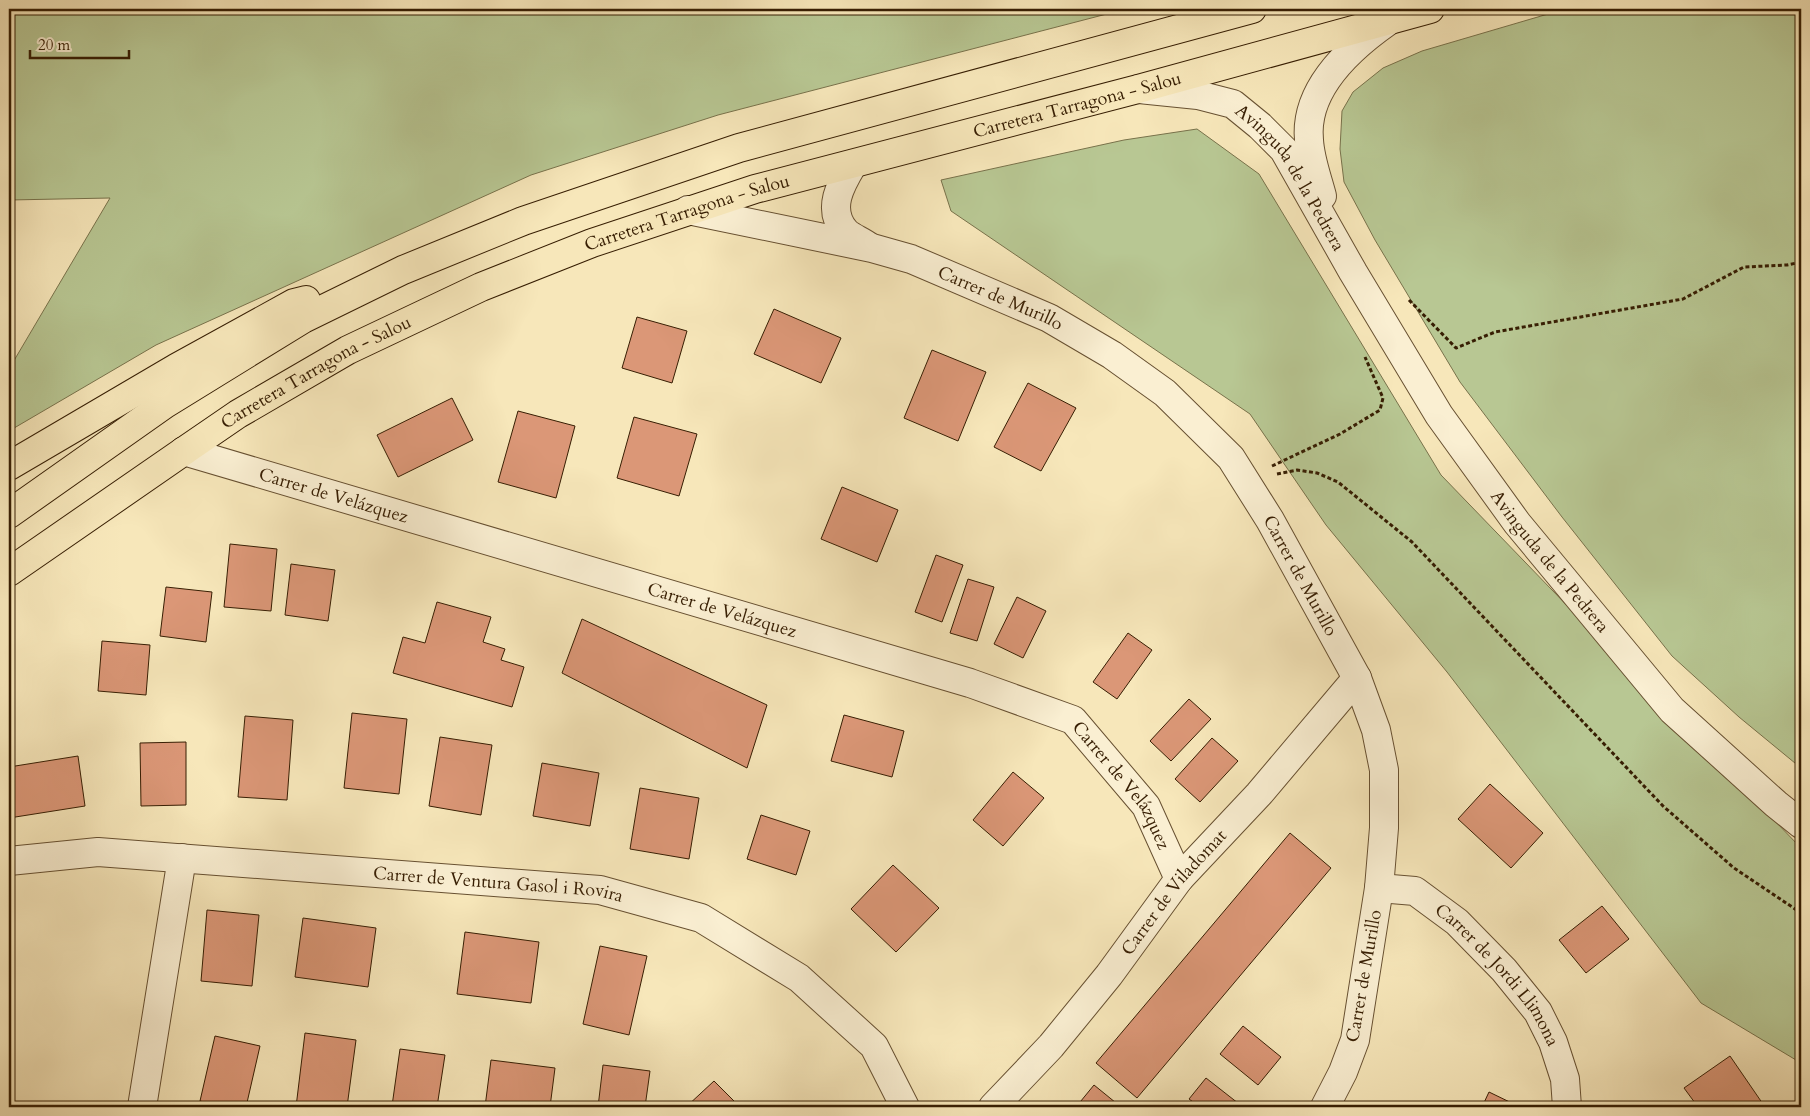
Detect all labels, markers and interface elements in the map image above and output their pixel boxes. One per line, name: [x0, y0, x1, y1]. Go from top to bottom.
scale bar: [30, 28, 129, 60]
text: 20 m: [38, 35, 70, 55]
street label: Carretera Tarragona - Salou: [970, 65, 1184, 144]
street label: Avinguda de la Pedrera: [1230, 98, 1351, 256]
street label: Carretera Tarragona - Salou: [580, 168, 792, 257]
street label: Carrer de Murillo: [934, 259, 1068, 336]
street label: Carretera Tarragona - Salou: [216, 309, 415, 435]
street label: Carrer de Velázquez: [256, 461, 411, 529]
street label: Avinguda de la Pedrera: [1485, 485, 1615, 638]
street label: Carrer de Murillo: [1257, 511, 1344, 641]
street label: Carrer de Velázquez: [644, 576, 800, 644]
street label: Carrer de Velázquez: [1067, 716, 1177, 854]
street label: Carrer de Viladomat: [1115, 823, 1232, 960]
street label: Carrer de Ventura Gasol i Rovira: [372, 860, 626, 908]
street label: Carrer de Jordi Llimona: [1430, 897, 1566, 1051]
street label: Carrer de Murillo: [1340, 907, 1388, 1044]

